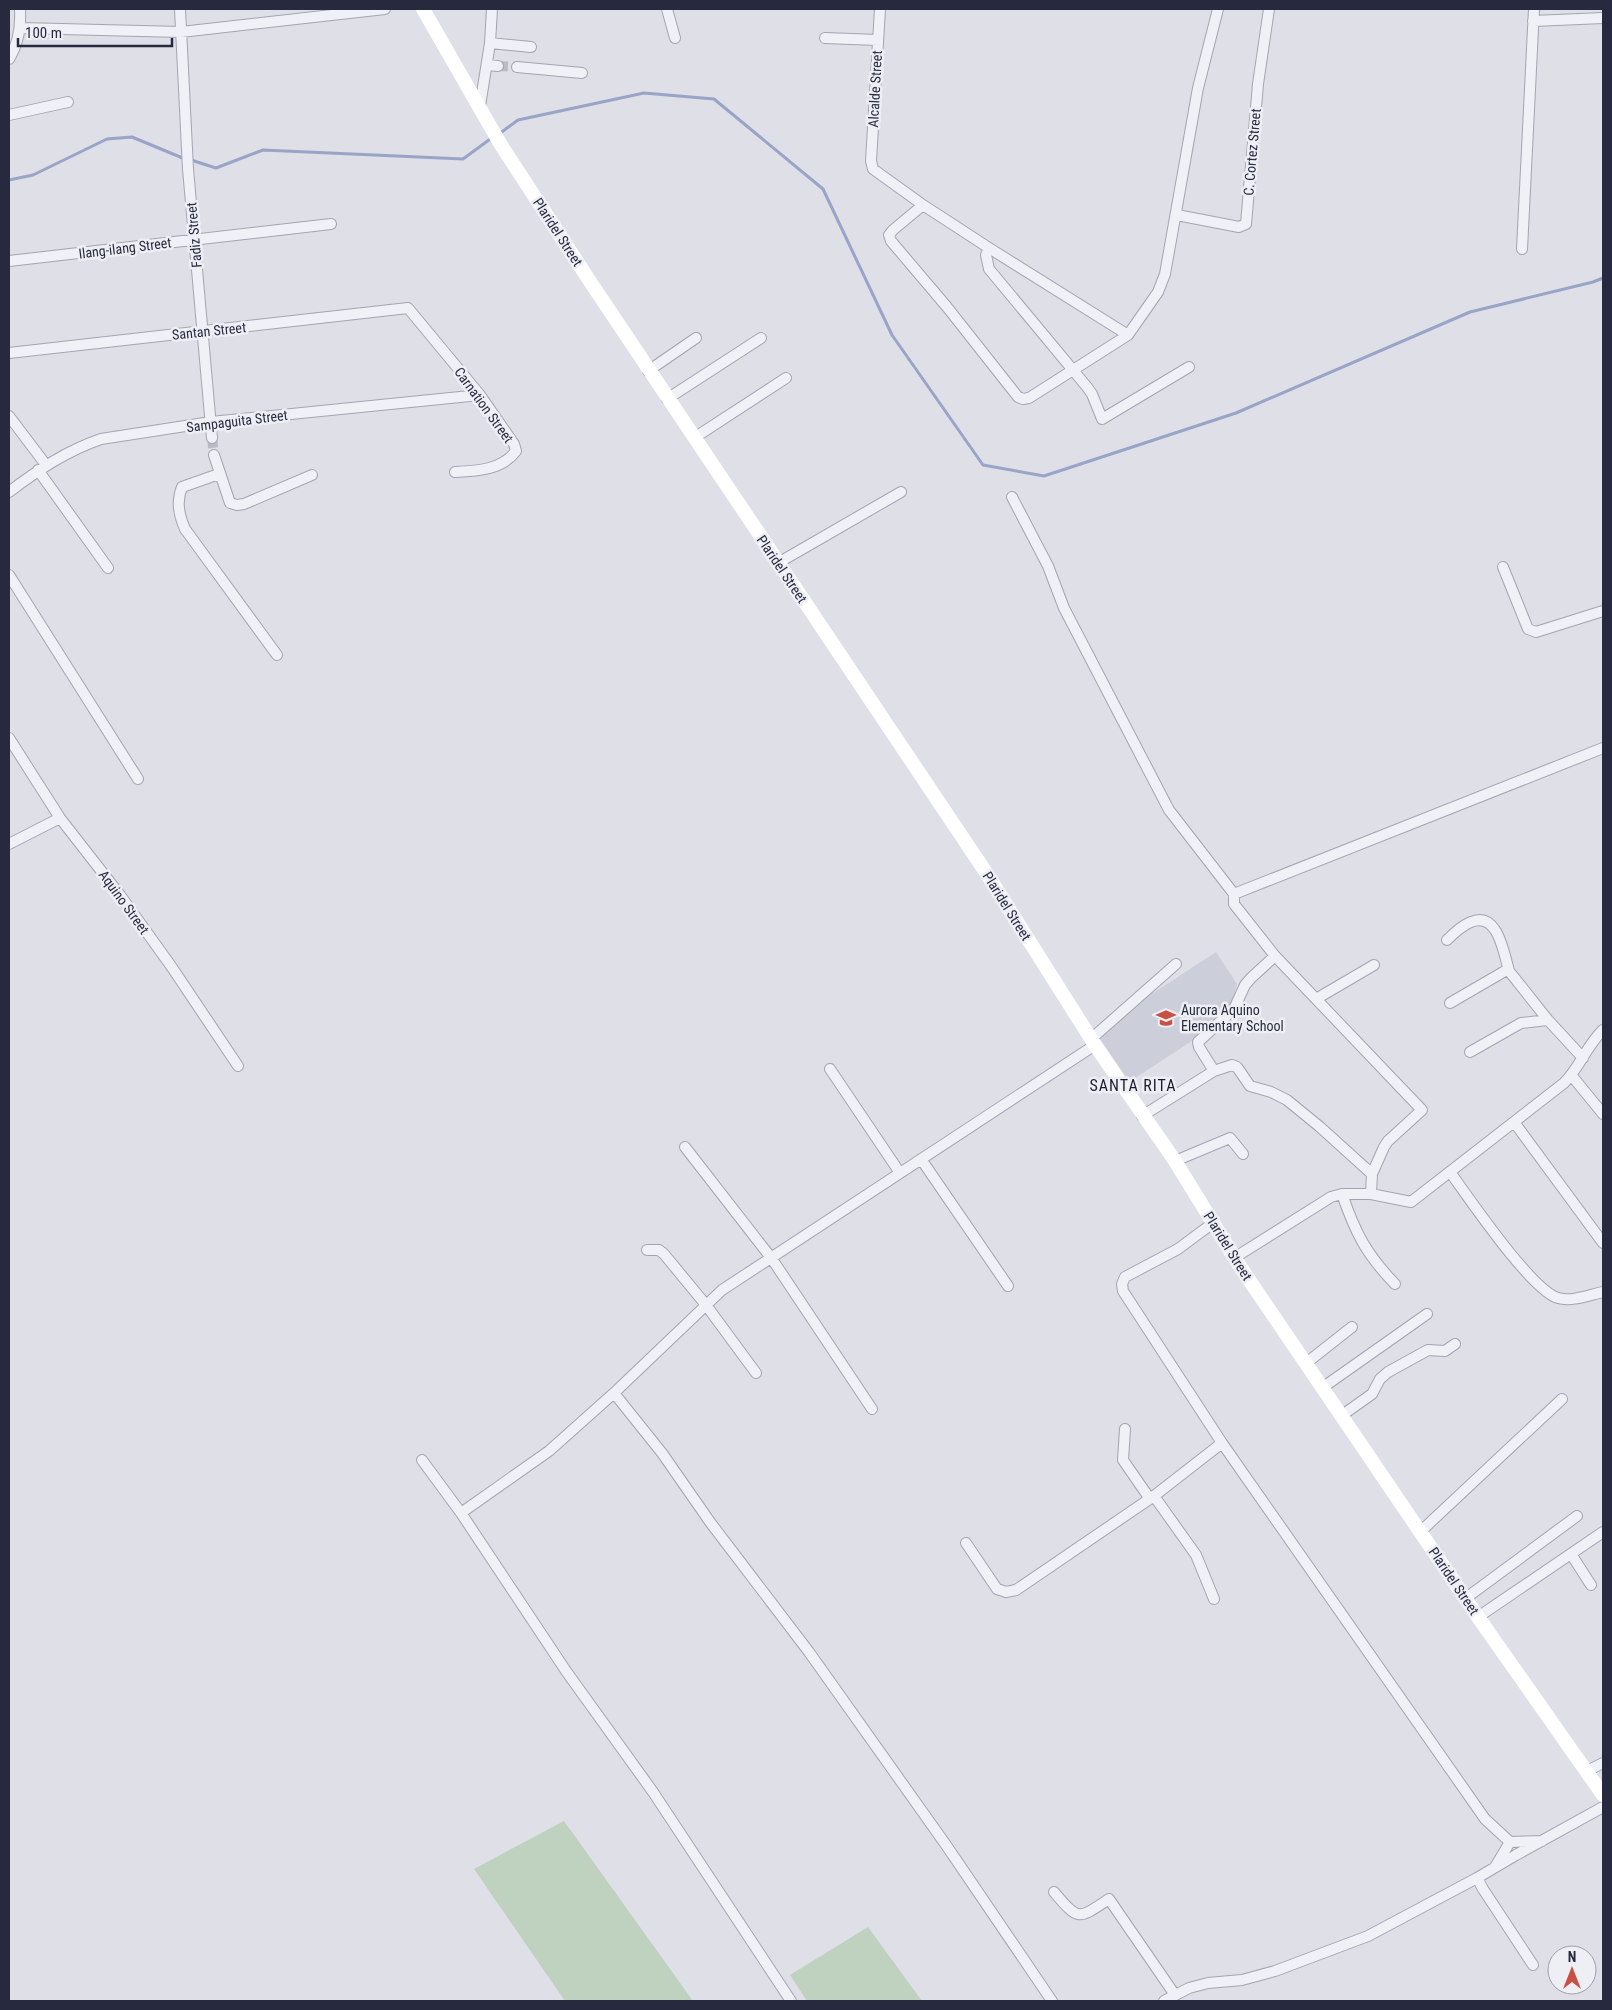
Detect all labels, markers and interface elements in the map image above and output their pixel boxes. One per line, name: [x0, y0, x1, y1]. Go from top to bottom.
scale bar: [18, 15, 171, 47]
text: 100 m: [25, 24, 62, 42]
street label: Alcalde Street: [865, 50, 885, 128]
street label: C. Cortez Street: [1240, 108, 1264, 196]
street label: Plaridel Street: [530, 195, 586, 269]
street label: Fadiz Street: [183, 202, 205, 268]
street label: Ilang-ilang Street: [78, 234, 172, 262]
street label: Santan Street: [171, 319, 247, 343]
street label: Carnation Street: [451, 364, 517, 446]
street label: Sampaguita Street: [185, 407, 289, 435]
street label: Plaridel Street: [754, 532, 810, 606]
street label: Aquino Street: [96, 867, 152, 937]
street label: Plaridel Street: [980, 869, 1034, 943]
place label: Aurora Aquino Elementary School: [1181, 1002, 1284, 1034]
school or university icon: Aurora Aquino Elementary School: [1155, 1007, 1177, 1029]
district label: SANTA RITA: [1089, 1076, 1177, 1095]
street label: Plaridel Street: [1201, 1209, 1255, 1283]
street label: Plaridel Street: [1426, 1544, 1482, 1618]
north arrow: [1547, 1945, 1597, 1995]
text: N: [1568, 1949, 1576, 1965]

